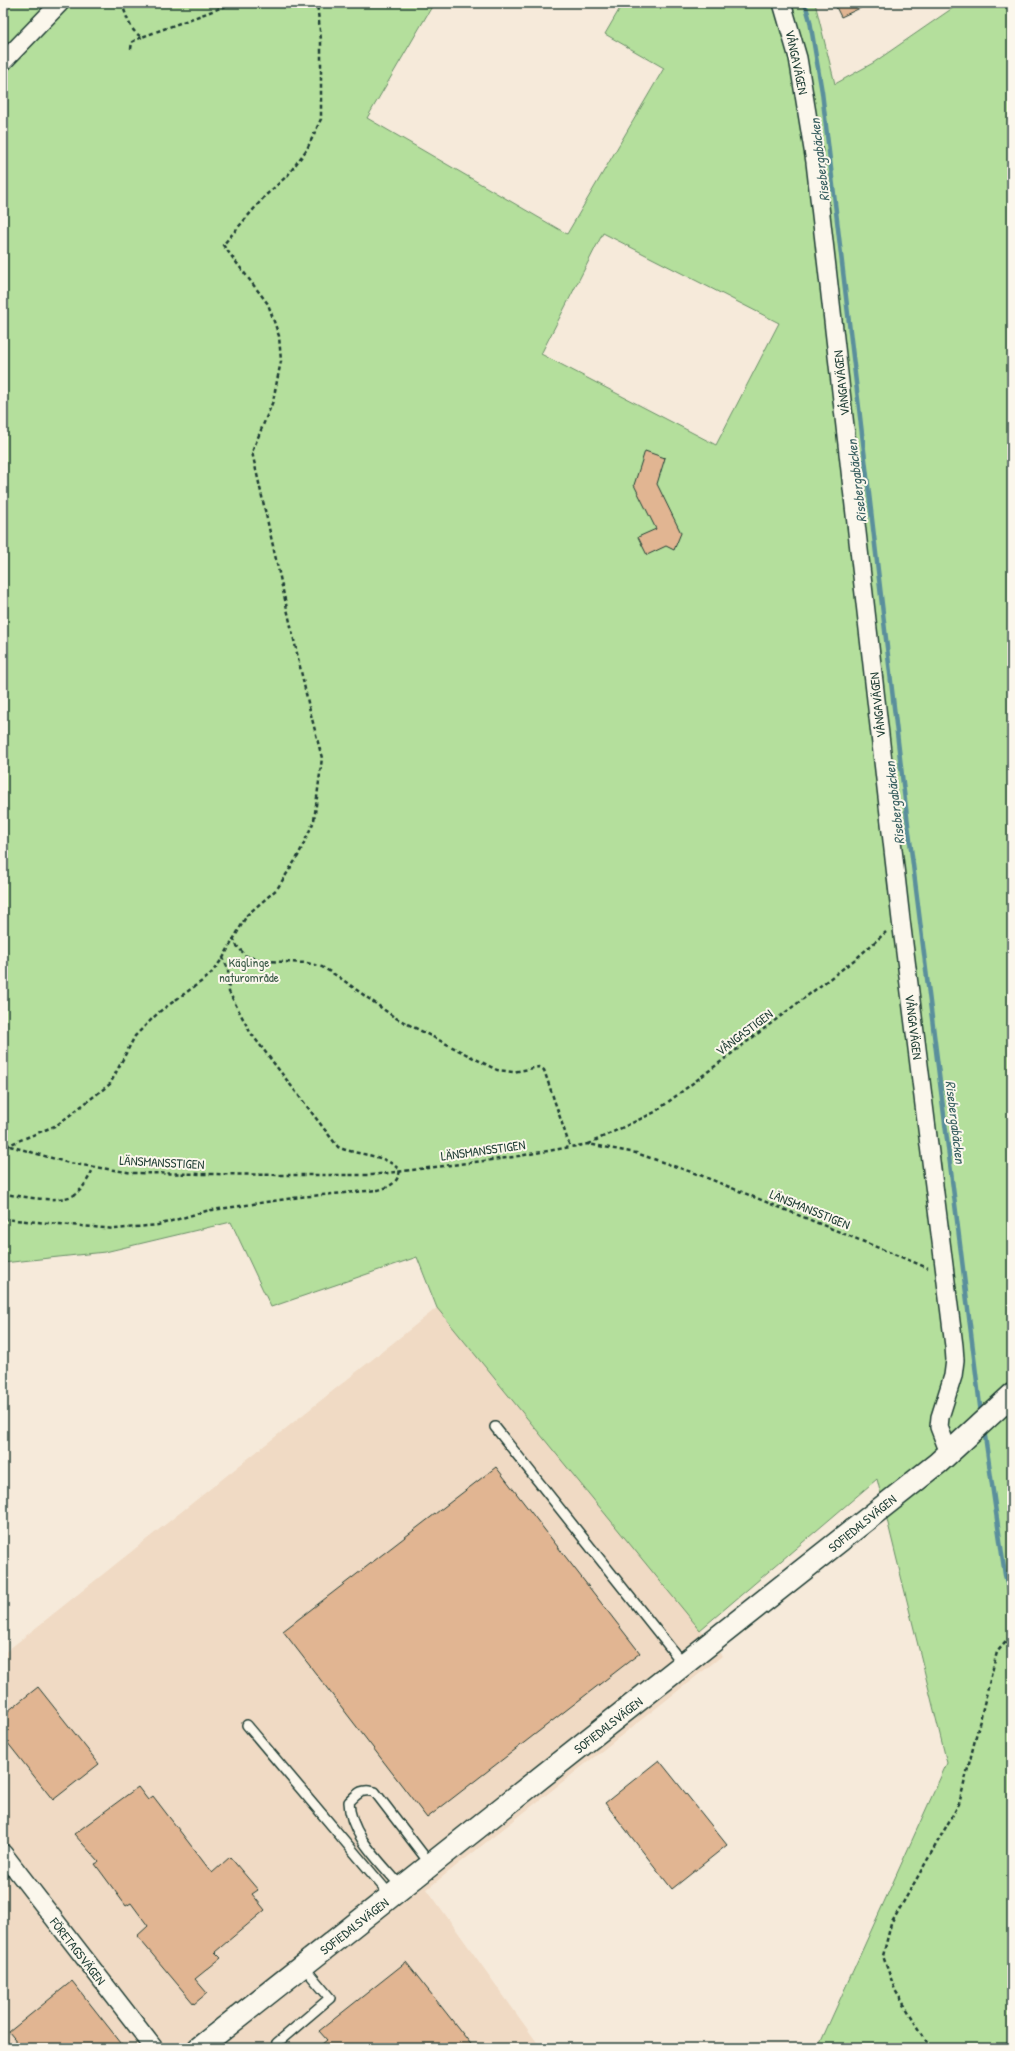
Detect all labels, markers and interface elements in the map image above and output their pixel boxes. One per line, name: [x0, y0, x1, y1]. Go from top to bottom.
street label: VÅNGAVÄGEN: [781, 28, 813, 96]
water label: Risebergabäcken: [804, 116, 834, 203]
street label: VÅNGAVÄGEN: [829, 349, 853, 417]
water label: Risebergabäcken: [841, 437, 871, 524]
street label: VÅNGAVÄGEN: [865, 671, 889, 739]
water label: Risebergabäcken: [879, 759, 909, 846]
park label: Käglinge naturområde: [219, 953, 279, 986]
street label: VÅNGAVÄGEN: [901, 993, 927, 1061]
street label: VÅNGASTIGEN: [712, 1005, 776, 1059]
water label: Risebergabäcken: [941, 1079, 971, 1166]
street label: LÄNSMANSSTIGEN: [440, 1135, 526, 1165]
street label: LÄNSMANSSTIGEN: [119, 1151, 205, 1173]
street label: LÄNSMANSSTIGEN: [767, 1185, 853, 1233]
street label: SOFIEDALSVÄGEN: [824, 1490, 900, 1556]
street label: SOFIEDALSVÄGEN: [570, 1692, 646, 1758]
street label: SOFIEDALSVÄGEN: [316, 1893, 392, 1959]
street label: FÖRETAGSVÄGEN: [45, 1913, 110, 1988]

